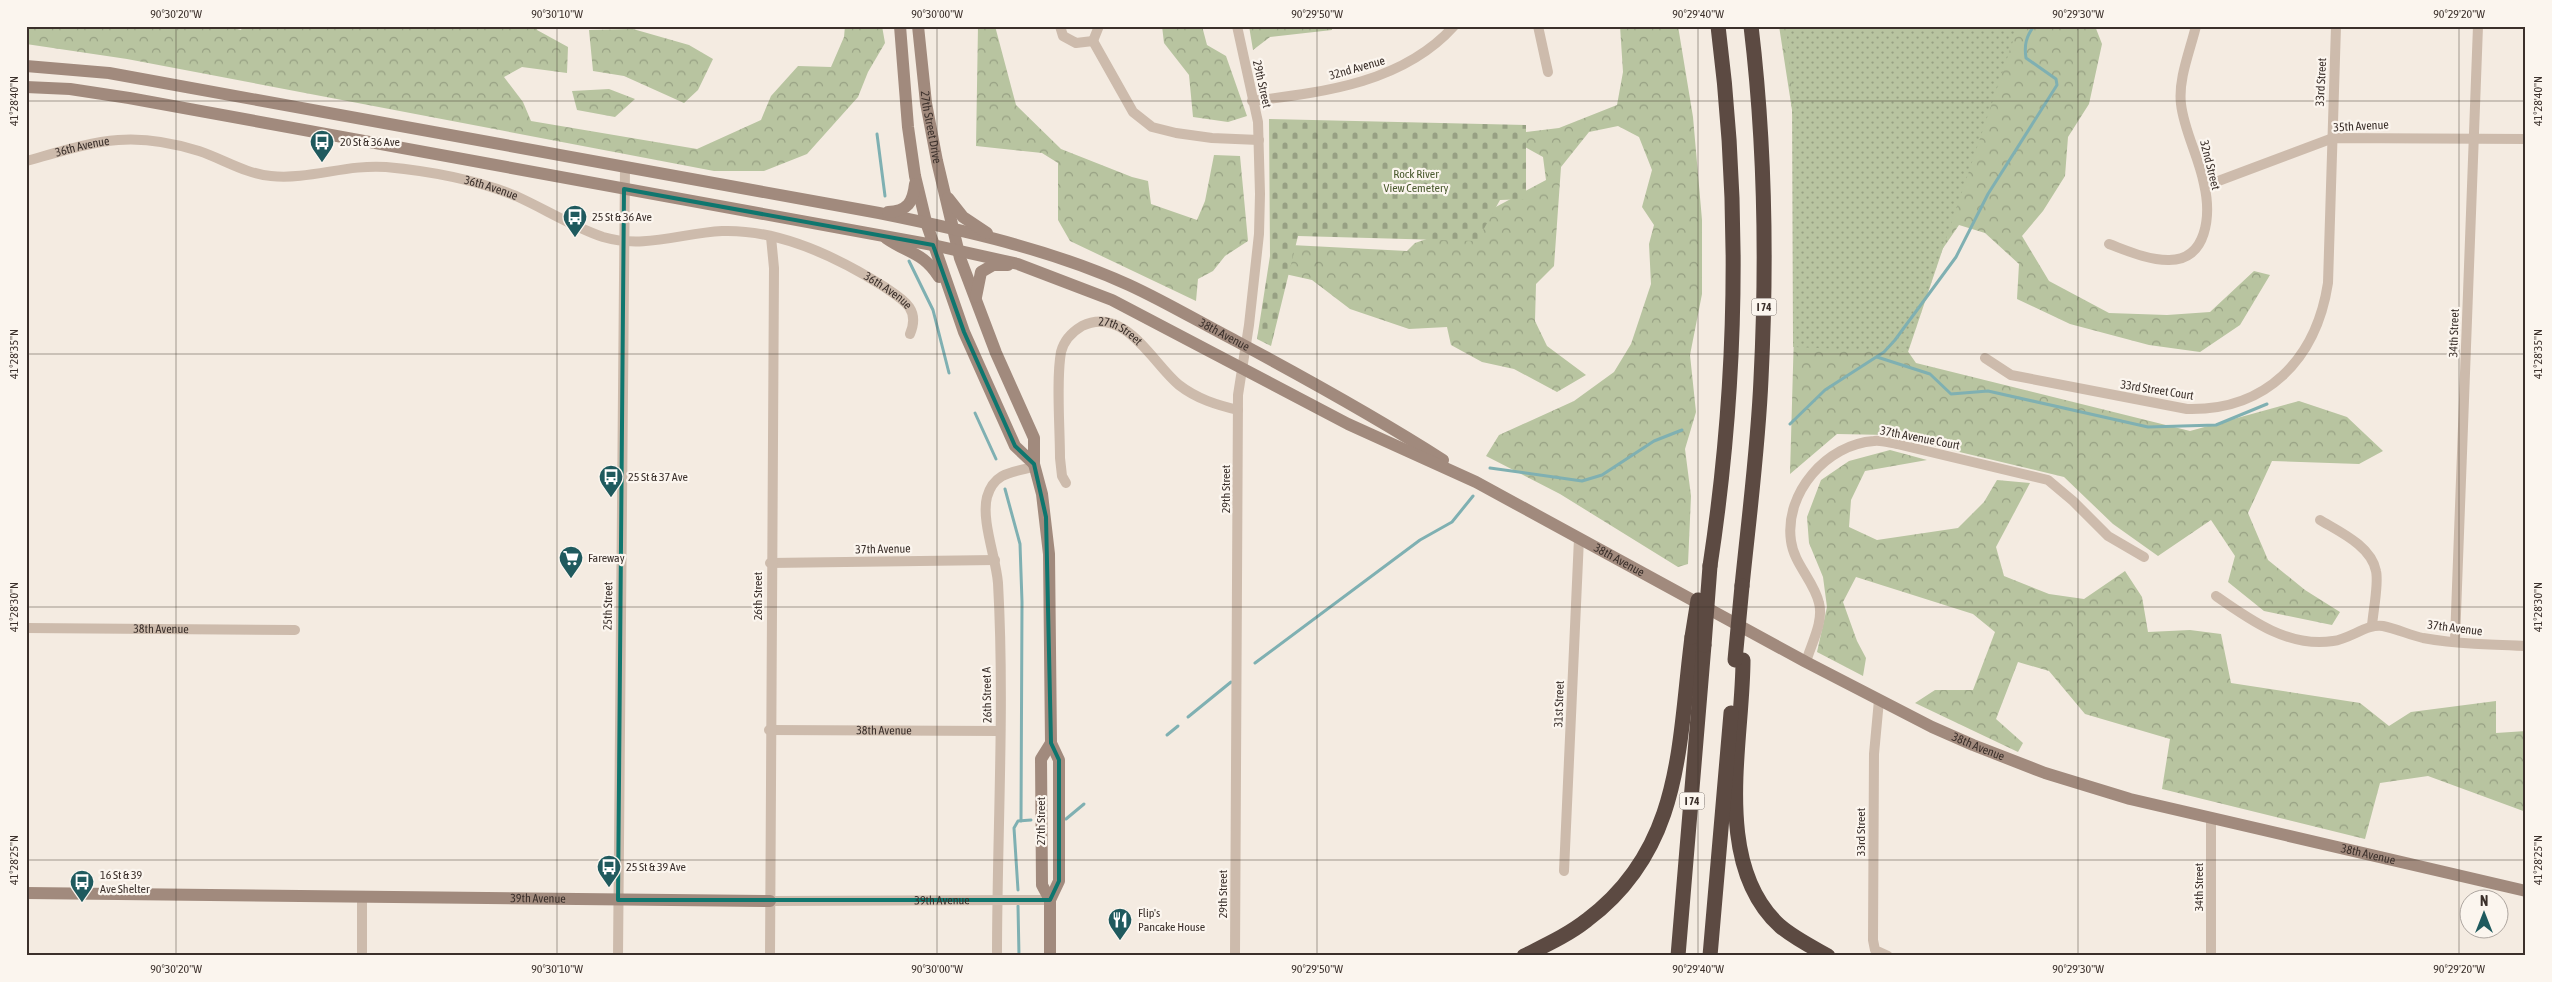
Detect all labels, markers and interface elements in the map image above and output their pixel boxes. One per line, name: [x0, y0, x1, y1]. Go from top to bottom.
text: 90°30'20"W: [150, 7, 202, 21]
text: 90°30'10"W: [531, 7, 583, 21]
text: 90°30'00"W: [911, 7, 963, 21]
text: 90°29'50"W: [1291, 7, 1343, 21]
text: 90°29'40"W: [1672, 7, 1724, 21]
text: 90°29'30"W: [2052, 7, 2104, 21]
text: 90°29'20"W: [2433, 7, 2485, 21]
street label: 32nd Avenue: [1327, 53, 1387, 83]
street label: 33rd Street: [2313, 57, 2329, 107]
street label: 29th Street: [1250, 59, 1274, 110]
text: 41°28'40"N: [7, 76, 21, 126]
text: 41°28'40"N: [2531, 76, 2545, 126]
street label: 27th Street Drive: [918, 90, 944, 165]
street label: 35th Avenue: [2333, 118, 2389, 134]
bus stop icon: 20 St & 36 Ave: [309, 129, 335, 163]
street label: 36th Avenue: [54, 134, 110, 160]
place label: 20 St & 36 Ave: [340, 135, 400, 149]
street label: 32nd Street: [2197, 139, 2223, 192]
park label: Rock River View Cemetery: [1384, 167, 1449, 195]
street label: 36th Avenue: [463, 173, 520, 203]
bus stop icon: 25 St & 36 Ave: [562, 204, 588, 238]
place label: 25 St & 36 Ave: [592, 210, 652, 224]
street label: 36th Avenue: [861, 269, 915, 312]
road number: I 74: [1752, 298, 1776, 316]
street label: 34th Street: [2446, 308, 2462, 357]
street label: 27th Street: [1098, 314, 1146, 349]
street label: 38th Avenue: [1196, 316, 1252, 354]
text: 41°28'35"N: [7, 329, 21, 379]
text: 41°28'35"N: [2531, 329, 2545, 379]
street label: 33rd Street Court: [2119, 377, 2195, 403]
street label: 37th Avenue Court: [1879, 423, 1962, 453]
bus stop icon: 25 St & 37 Ave: [598, 464, 624, 498]
street label: 29th Street: [1219, 464, 1233, 513]
place label: 25 St & 37 Ave: [628, 470, 688, 484]
street label: 38th Avenue: [1591, 541, 1647, 580]
street label: 37th Avenue: [855, 542, 911, 556]
supermarket icon: Fareway: [558, 545, 584, 579]
place label: Fareway: [588, 551, 625, 565]
street label: 26th Street: [751, 571, 765, 620]
street label: 25th Street: [601, 581, 615, 630]
text: 41°28'30"N: [7, 582, 21, 632]
text: 41°28'30"N: [2531, 582, 2545, 632]
street label: 37th Avenue: [2427, 618, 2483, 638]
street label: 38th Avenue: [133, 622, 189, 636]
street label: 26th Street A: [980, 667, 994, 723]
street label: 31st Street: [1551, 680, 1567, 728]
street label: 38th Avenue: [856, 723, 912, 738]
street label: 38th Avenue: [1950, 730, 2007, 764]
road number: I 74: [1680, 792, 1704, 809]
street label: 27th Street: [1034, 796, 1048, 845]
street label: 33rd Street: [1854, 807, 1868, 856]
text: 41°28'25"N: [7, 835, 21, 885]
text: 41°28'25"N: [2531, 835, 2545, 885]
street label: 38th Avenue: [2340, 841, 2397, 867]
bus stop icon: 25 St & 39 Ave: [596, 854, 622, 888]
place label: 25 St & 39 Ave: [626, 860, 686, 874]
street label: 34th Street: [2192, 862, 2206, 911]
place label: 16 St & 39 Ave Shelter: [100, 868, 150, 896]
bus stop icon: 16 St & 39 Ave Shelter: [69, 869, 95, 903]
street label: 29th Street: [1216, 869, 1230, 918]
north arrow: [2460, 890, 2510, 940]
street label: 39th Avenue: [510, 891, 566, 906]
street label: 39th Avenue: [914, 893, 970, 907]
text: N: [2480, 893, 2488, 909]
place label: Flip's Pancake House: [1138, 906, 1205, 934]
restaurant icon: Flip's Pancake House: [1107, 907, 1133, 941]
text: 90°30'20"W: [150, 962, 202, 976]
text: 90°30'10"W: [531, 962, 583, 976]
text: 90°30'00"W: [911, 962, 963, 976]
text: 90°29'50"W: [1291, 962, 1343, 976]
text: 90°29'40"W: [1672, 962, 1724, 976]
text: 90°29'30"W: [2052, 962, 2104, 976]
text: 90°29'20"W: [2433, 962, 2485, 976]

